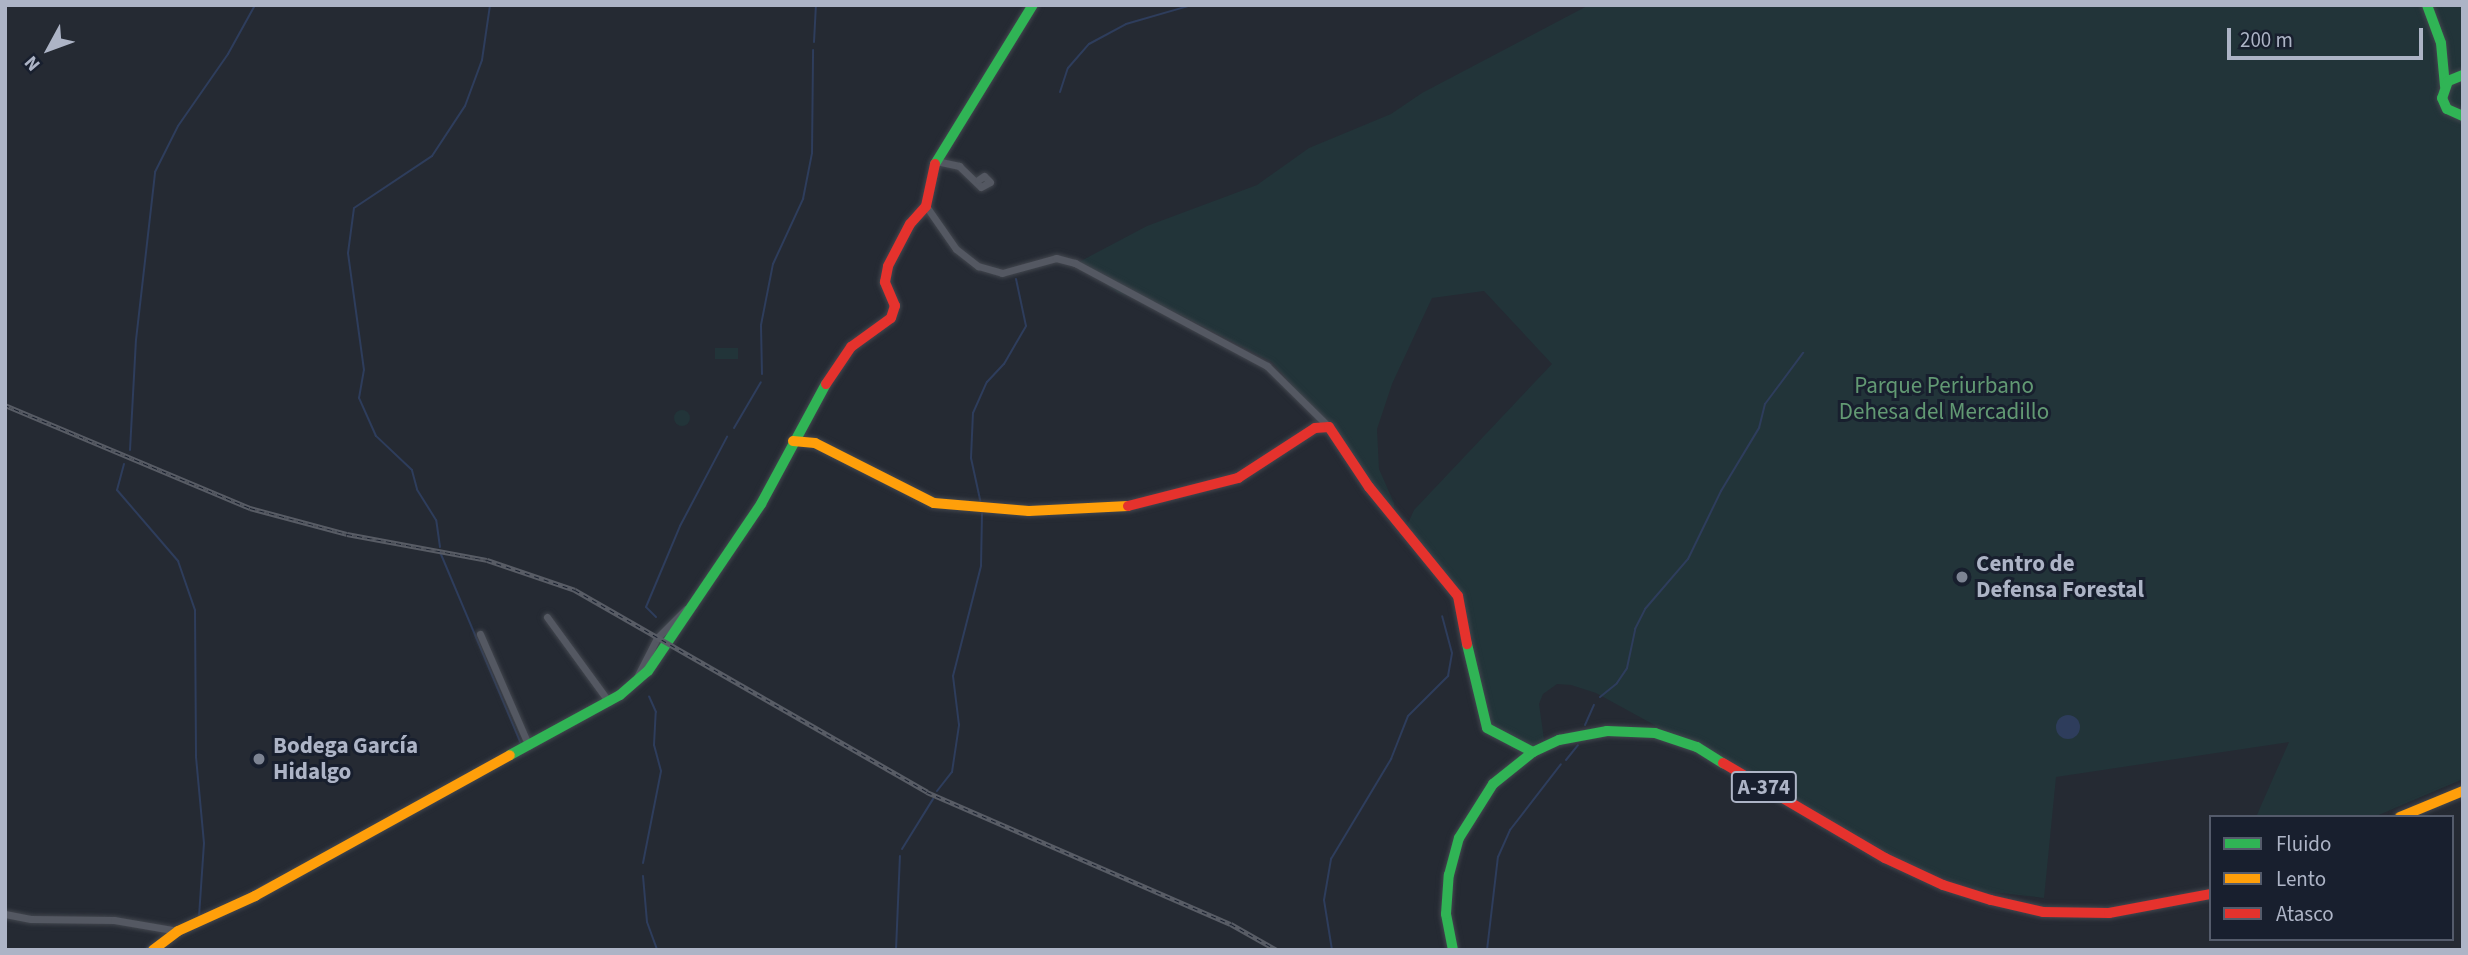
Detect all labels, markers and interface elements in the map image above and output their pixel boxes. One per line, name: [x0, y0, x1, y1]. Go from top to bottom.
north arrow: [14, 14, 84, 84]
scale bar: [2230, 14, 2426, 58]
text: 200 m: [2240, 25, 2293, 55]
text: N: [18, 49, 47, 77]
park label: Parque Periurbano Dehesa del Mercadillo: [1839, 372, 2049, 426]
place label: Centro de Defensa Forestal: [1976, 550, 2144, 604]
marker: Centro de Defensa Forestal: [1954, 569, 1970, 585]
place label: Bodega García Hidalgo: [273, 732, 418, 786]
marker: Bodega García Hidalgo: [251, 751, 267, 767]
road number: A-374: [1731, 770, 1797, 804]
legend: [2209, 815, 2454, 941]
text: Fluido: [2276, 829, 2331, 859]
text: Lento: [2276, 864, 2326, 894]
text: Atasco: [2276, 899, 2334, 929]

